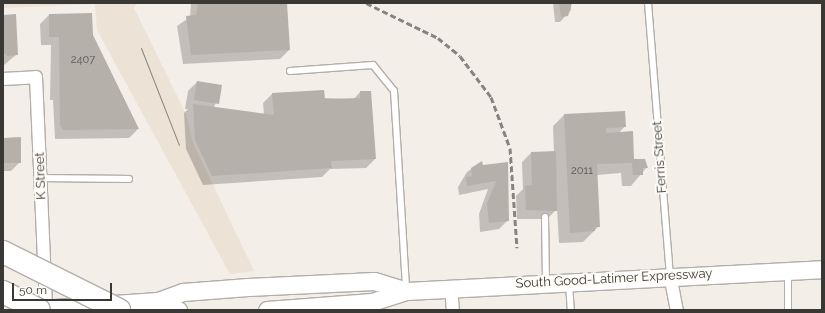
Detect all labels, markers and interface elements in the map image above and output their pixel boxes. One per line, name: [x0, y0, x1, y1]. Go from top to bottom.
house number: 2407: [71, 53, 95, 67]
street label: Ferris Street: [650, 120, 670, 194]
street label: K Street: [32, 152, 50, 200]
house number: 2011: [571, 164, 593, 178]
street label: South Good-Latimer Expressway: [515, 266, 713, 292]
scale bar: [14, 275, 114, 301]
text: 50 m: [19, 283, 47, 297]

